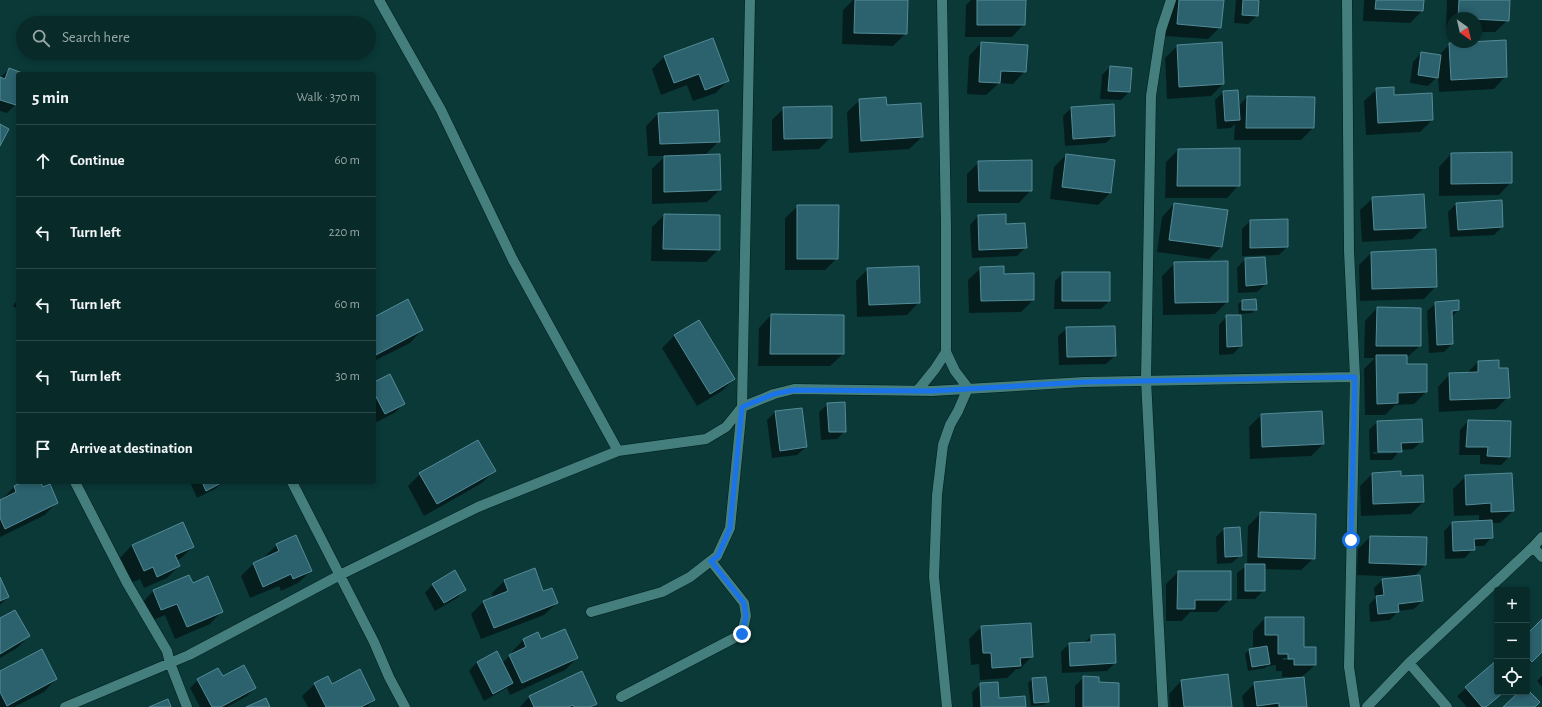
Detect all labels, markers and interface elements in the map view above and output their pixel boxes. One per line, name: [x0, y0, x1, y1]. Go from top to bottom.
north arrow: [1446, 12, 1482, 48]
search box: [16, 16, 376, 60]
icon: search: [30, 27, 52, 49]
text: Search here: [62, 30, 130, 45]
text: 5 min: [32, 89, 69, 106]
text: Walk · 370 m: [296, 91, 360, 104]
icon: ahead: [32, 150, 54, 172]
text: Continue: [70, 153, 125, 168]
text: 60 m: [334, 154, 360, 167]
icon: left: [32, 222, 54, 244]
text: Turn left: [70, 225, 121, 240]
text: 220 m: [329, 226, 360, 239]
icon: left: [32, 294, 54, 316]
text: Turn left: [70, 297, 121, 312]
text: 60 m: [334, 298, 360, 311]
icon: left: [32, 366, 54, 388]
text: Turn left: [70, 369, 121, 384]
text: 30 m: [335, 370, 360, 383]
icon: arrive: [32, 438, 54, 460]
text: Arrive at destination: [70, 441, 193, 456]
route start: [1342, 531, 1360, 549]
map controls: [1494, 587, 1530, 695]
button: +: [1494, 587, 1530, 623]
button: −: [1494, 623, 1530, 659]
route end: [733, 625, 751, 643]
button: locate: [1494, 659, 1530, 695]

